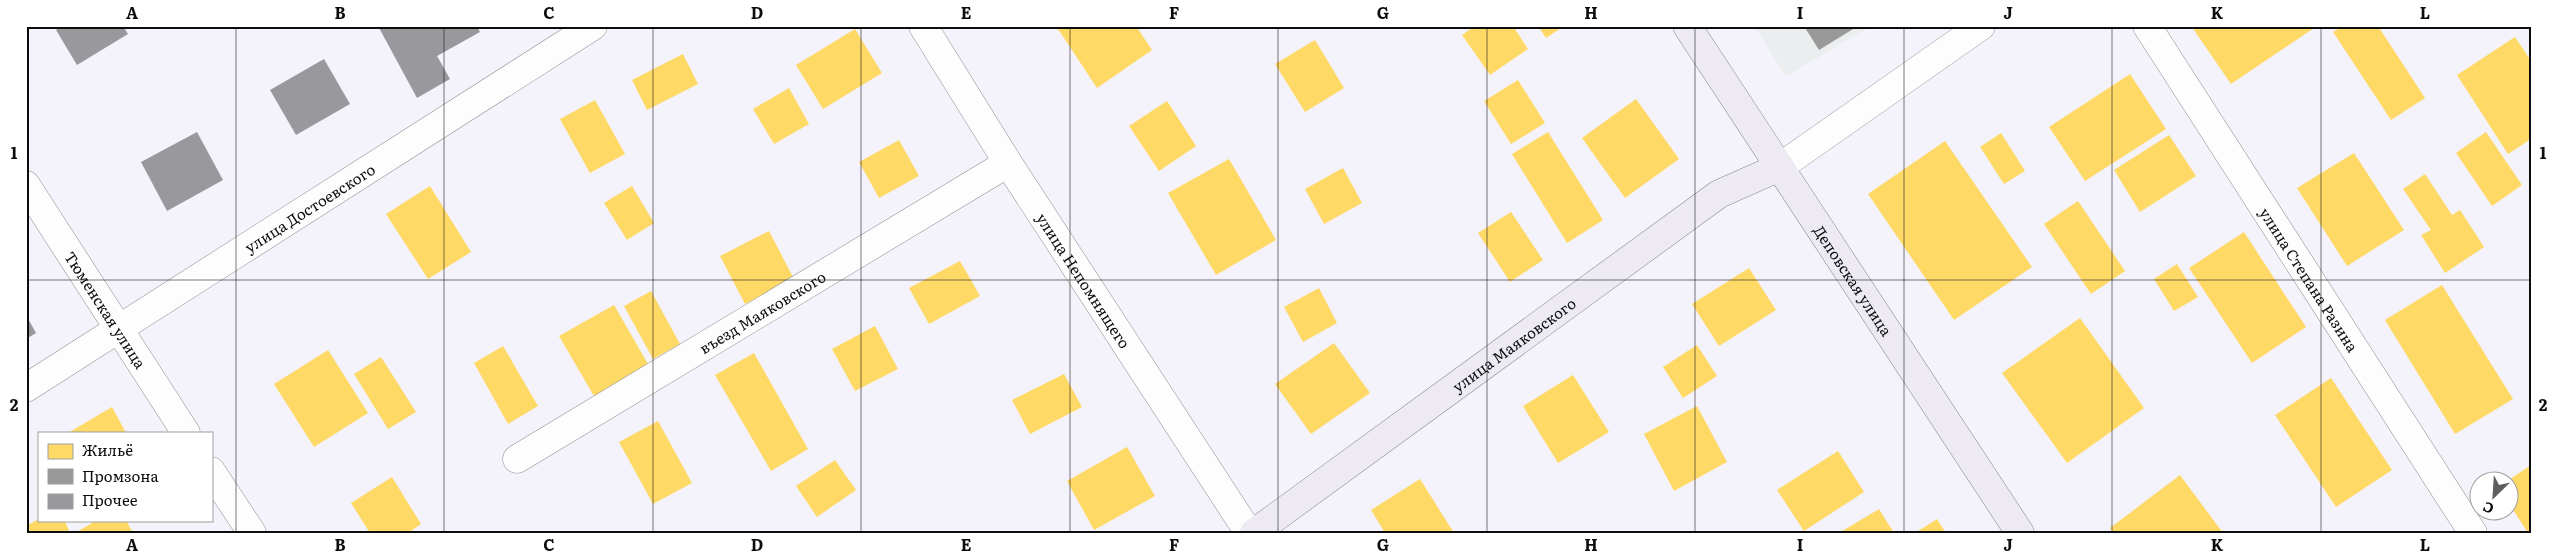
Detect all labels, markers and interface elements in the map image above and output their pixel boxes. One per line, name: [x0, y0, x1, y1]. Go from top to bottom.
text: A: [126, 0, 138, 24]
text: B: [334, 0, 346, 24]
text: C: [543, 0, 555, 24]
text: D: [751, 0, 763, 24]
text: E: [961, 0, 972, 24]
text: F: [1169, 0, 1179, 24]
text: G: [1377, 0, 1389, 24]
text: H: [1584, 0, 1598, 24]
text: I: [1797, 0, 1803, 24]
text: J: [2003, 0, 2013, 24]
text: K: [2211, 0, 2224, 24]
text: L: [2420, 0, 2430, 24]
text: 1: [11, 140, 18, 164]
text: 1: [2540, 140, 2547, 164]
street label: улица Достоевского: [239, 157, 379, 257]
street label: улица Степана Разина: [2255, 202, 2365, 357]
street label: улица Непомнящего: [1032, 208, 1137, 353]
street label: Деповская улица: [1809, 220, 1899, 341]
street label: Тюменская улица: [60, 246, 153, 373]
street label: въезд Маяковского: [694, 264, 830, 358]
street label: улица Маяковского: [1447, 291, 1580, 397]
text: 2: [10, 392, 19, 416]
text: 2: [2539, 392, 2548, 416]
legend: [38, 432, 212, 522]
text: Жильё: [82, 438, 133, 461]
text: Промзона: [82, 464, 160, 487]
north arrow: [2470, 472, 2520, 522]
text: Прочее: [82, 488, 138, 511]
text: С: [2479, 498, 2497, 520]
text: A: [126, 532, 138, 556]
text: B: [334, 532, 346, 556]
text: C: [543, 532, 555, 556]
text: D: [751, 532, 763, 556]
text: E: [961, 532, 972, 556]
text: F: [1169, 532, 1179, 556]
text: G: [1377, 532, 1389, 556]
text: H: [1584, 532, 1598, 556]
text: I: [1797, 532, 1803, 556]
text: J: [2003, 532, 2013, 556]
text: K: [2211, 532, 2224, 556]
text: L: [2420, 532, 2430, 556]

